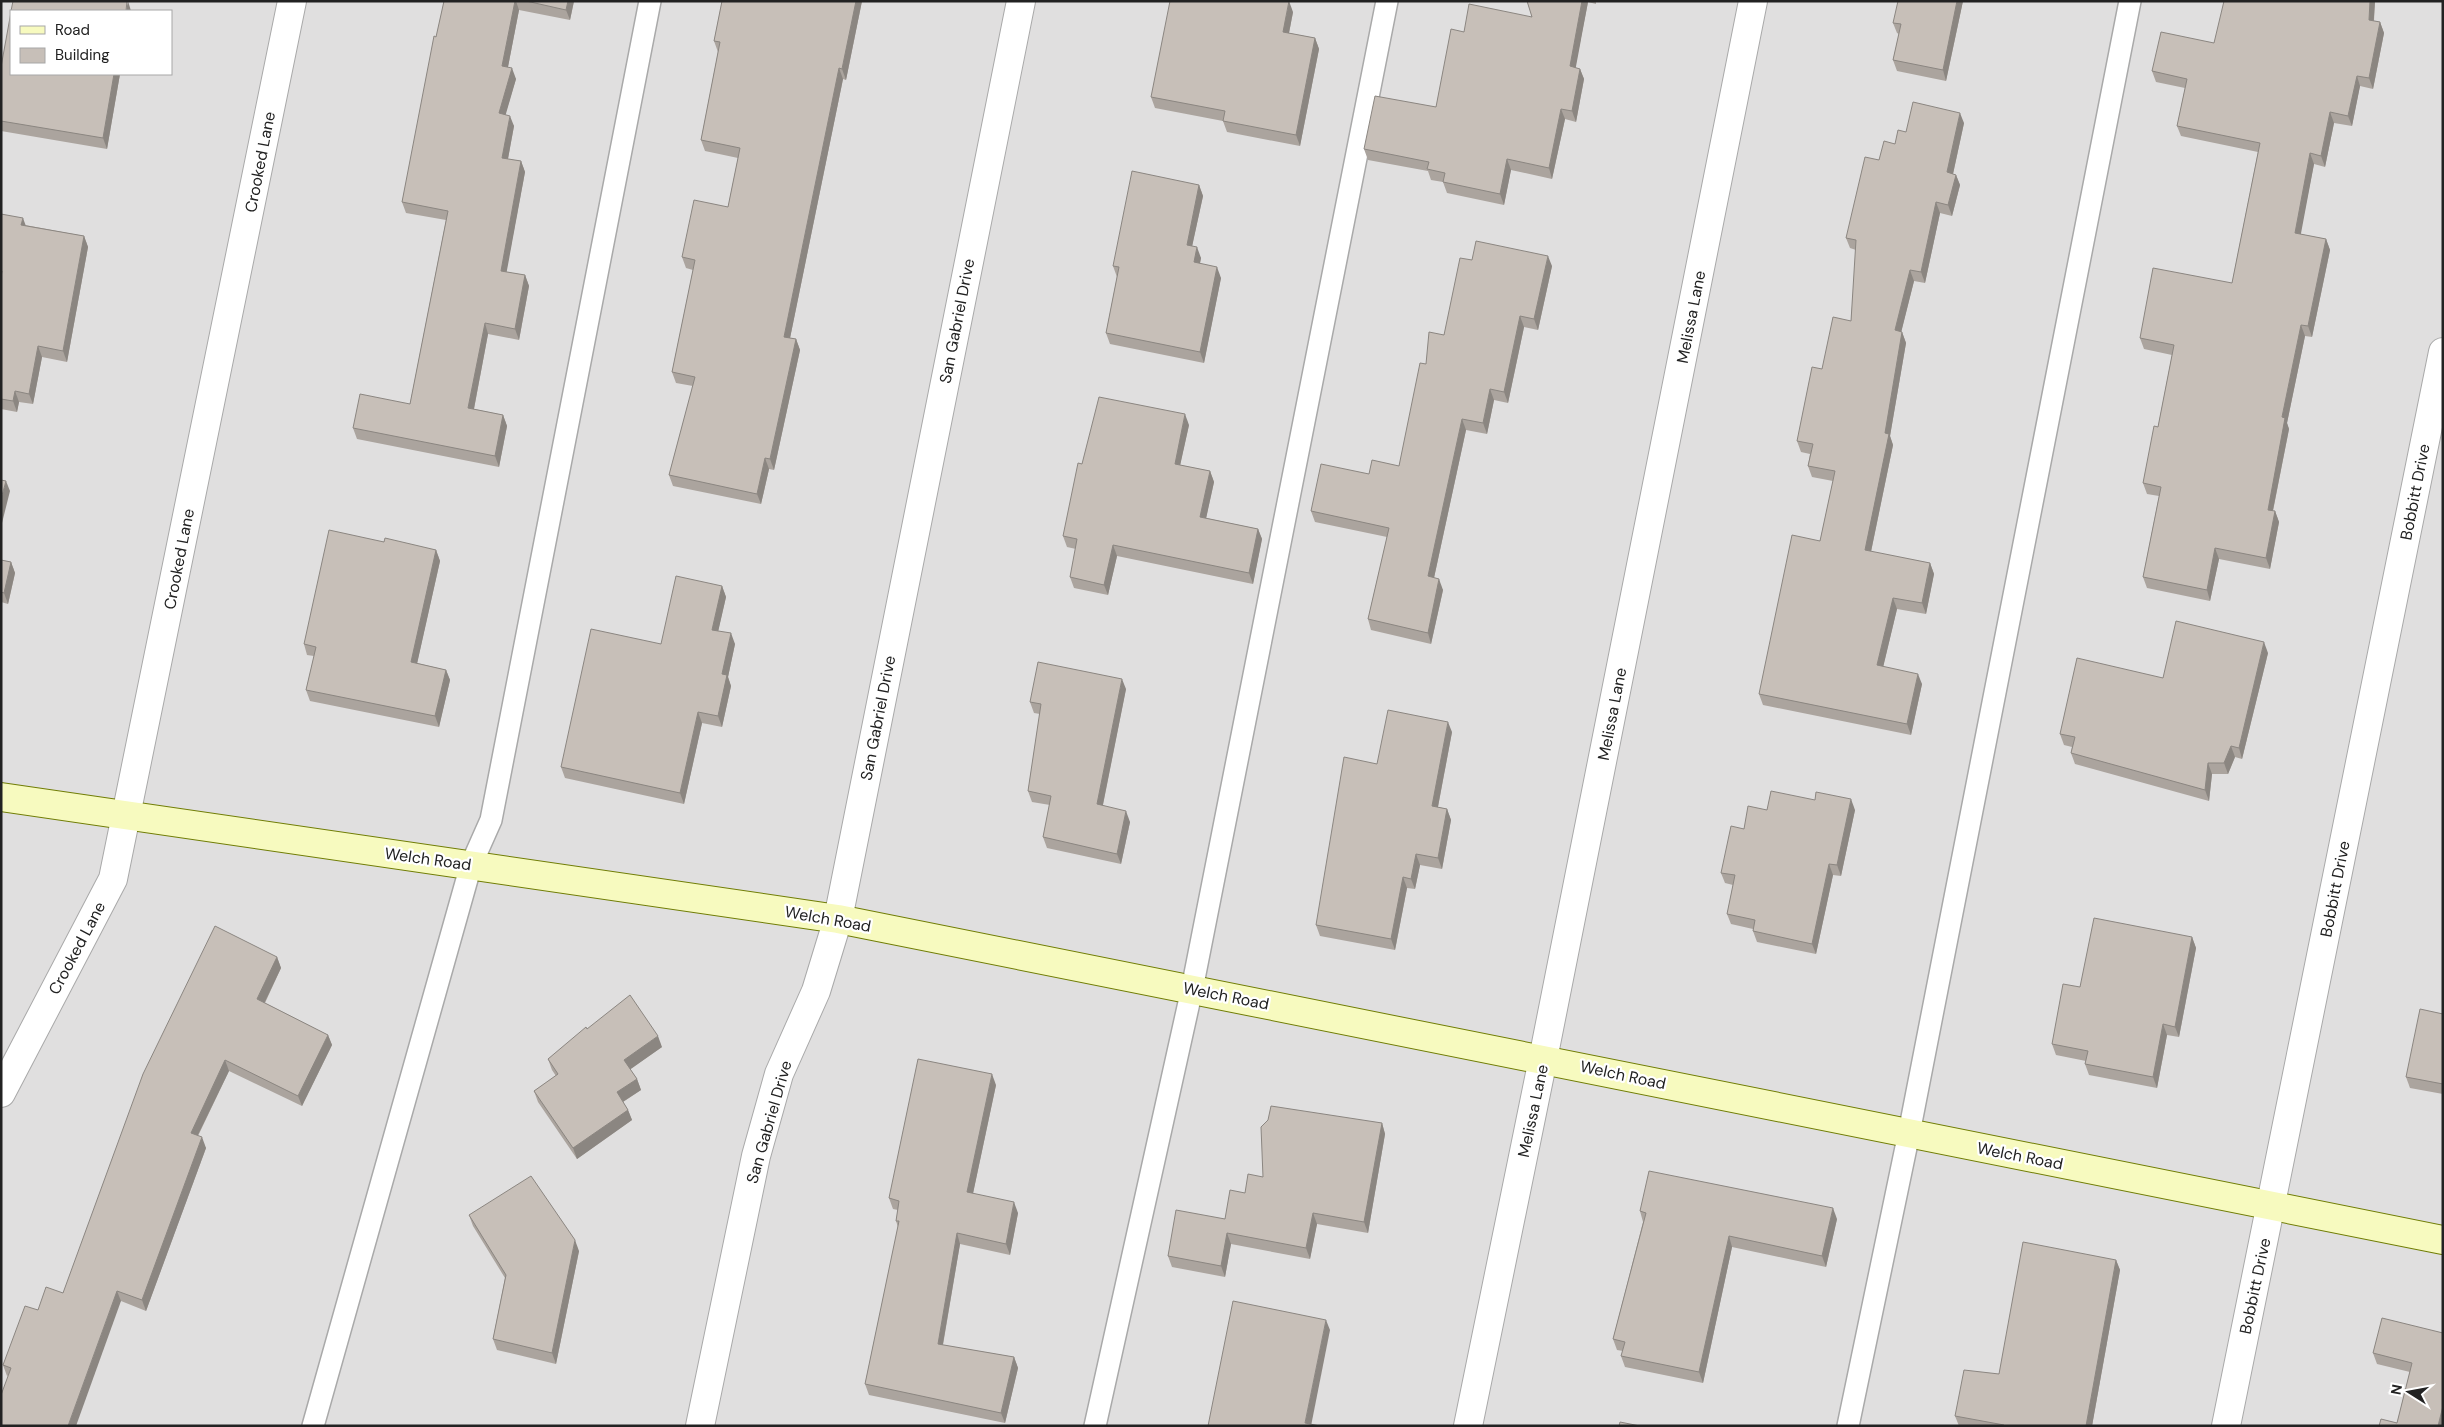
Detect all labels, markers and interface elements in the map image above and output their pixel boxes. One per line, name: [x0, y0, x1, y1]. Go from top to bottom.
legend: [10, 10, 172, 75]
text: Road: [55, 20, 90, 40]
text: Building: [55, 45, 110, 65]
street label: Crooked Lane: [240, 110, 280, 214]
street label: San Gabriel Drive: [935, 257, 979, 385]
street label: Melissa Lane: [1672, 269, 1710, 365]
street label: Bobbitt Drive: [2395, 442, 2435, 542]
street label: Crooked Lane: [159, 507, 199, 611]
street label: San Gabriel Drive: [856, 654, 900, 782]
street label: Melissa Lane: [1593, 666, 1631, 762]
street label: Bobbitt Drive: [2315, 839, 2355, 939]
street label: Welch Road: [383, 843, 473, 875]
street label: Crooked Lane: [44, 898, 110, 998]
street label: Welch Road: [783, 901, 873, 937]
street label: Welch Road: [1181, 977, 1271, 1015]
street label: Welch Road: [1578, 1056, 1668, 1094]
street label: San Gabriel Drive: [741, 1058, 797, 1186]
street label: Melissa Lane: [1513, 1063, 1553, 1159]
street label: Welch Road: [1975, 1137, 2065, 1175]
street label: Bobbitt Drive: [2235, 1236, 2275, 1336]
north arrow: [2384, 1367, 2434, 1417]
text: N: [2386, 1383, 2406, 1396]

